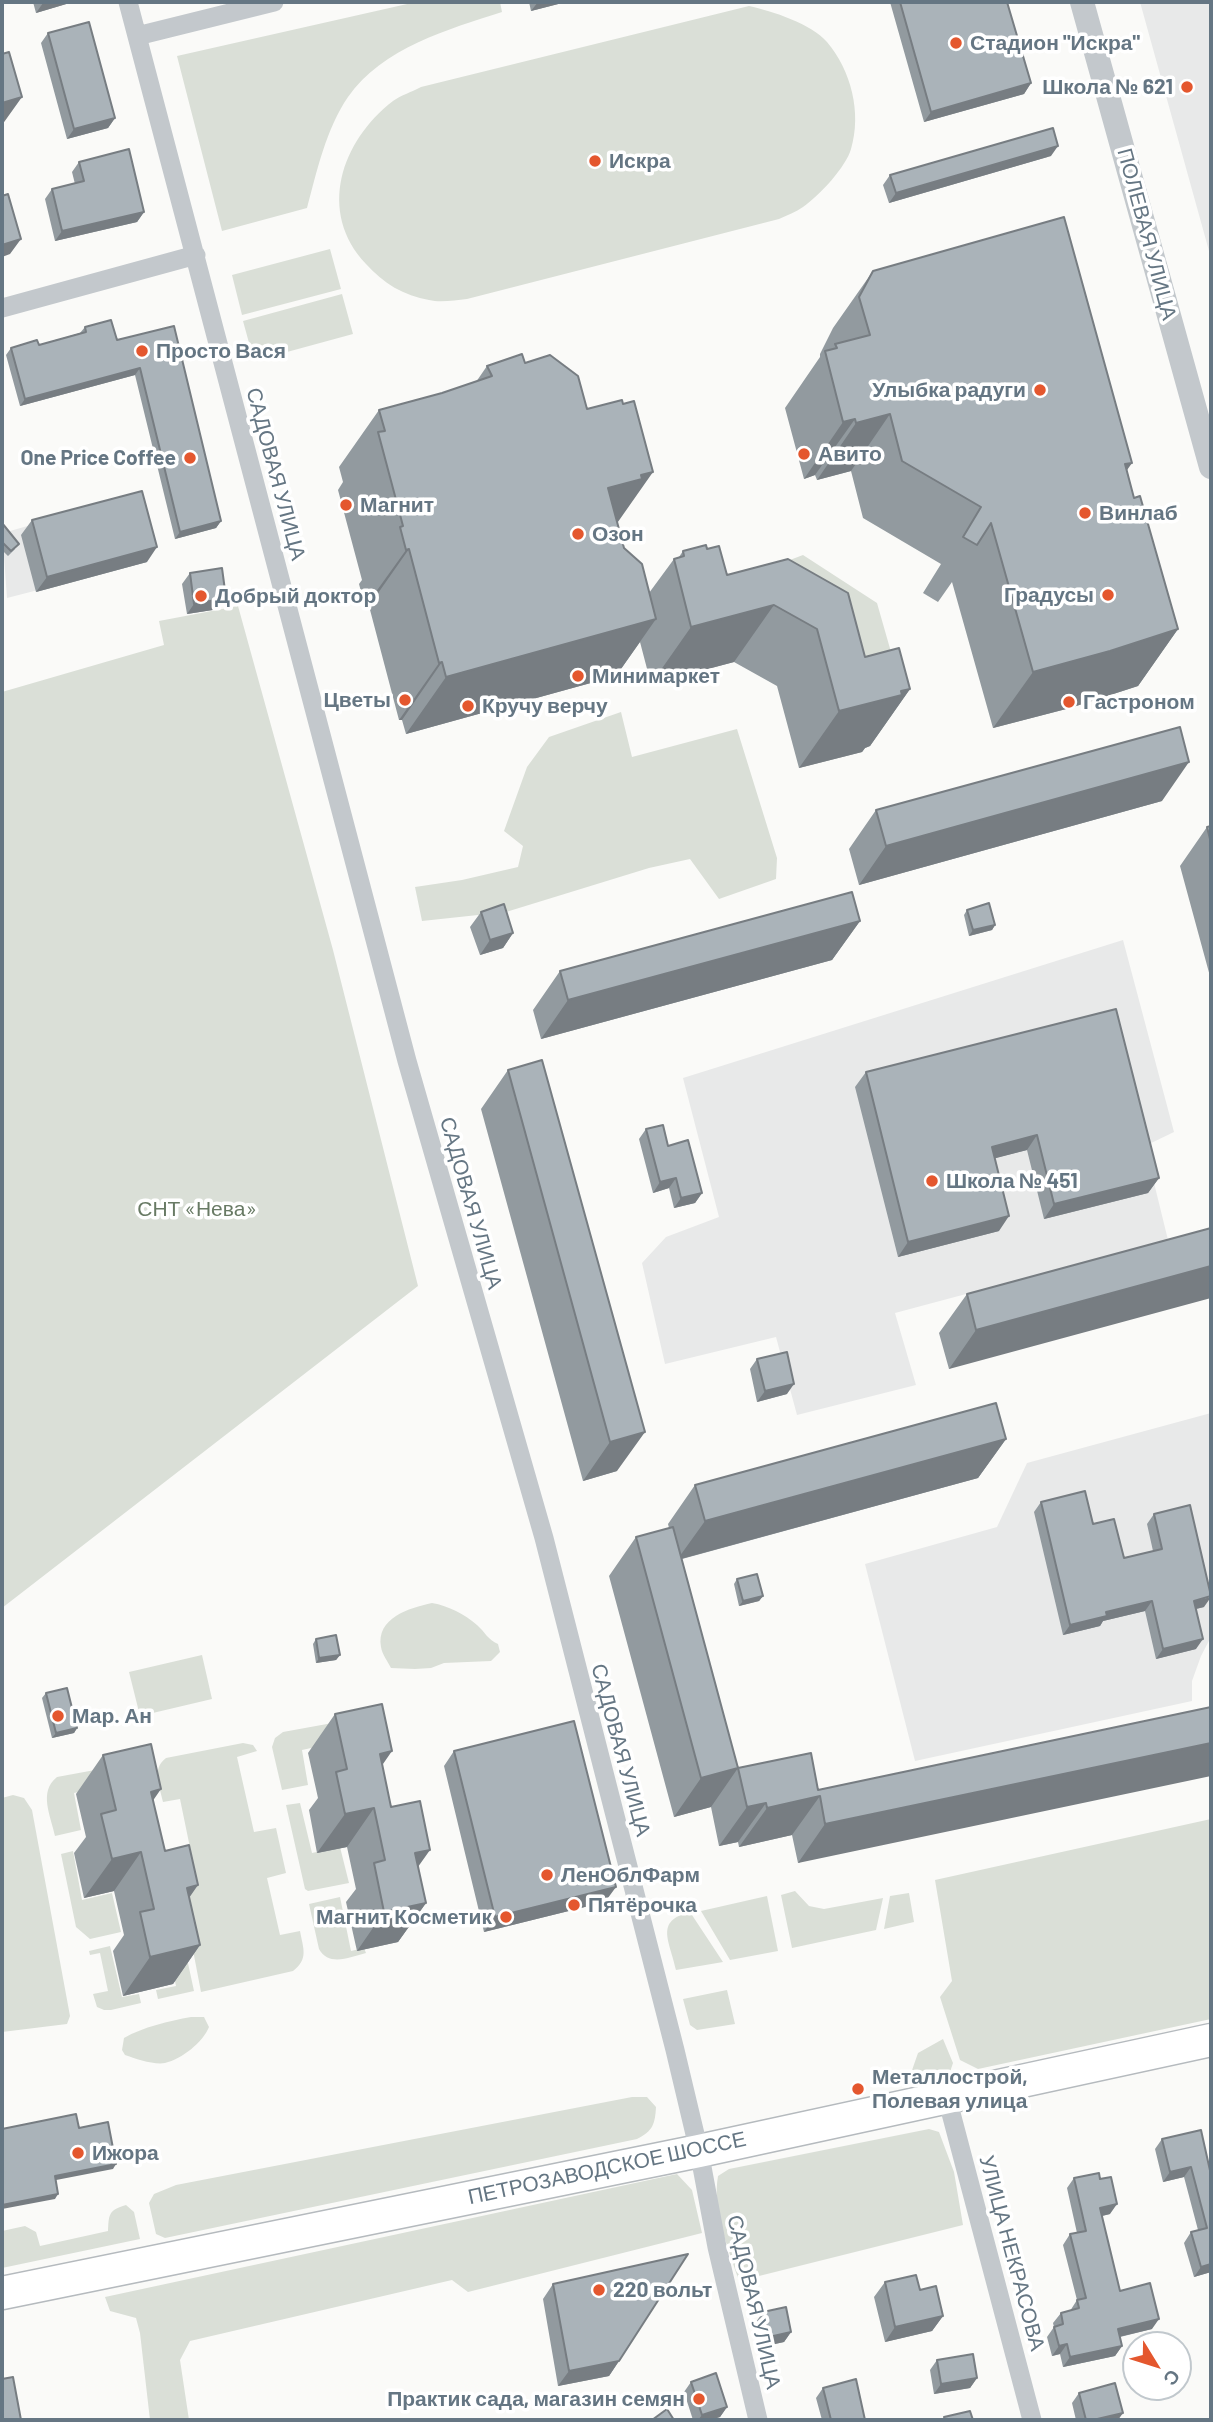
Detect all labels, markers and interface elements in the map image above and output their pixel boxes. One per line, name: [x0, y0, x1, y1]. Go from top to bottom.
place label: Стадион "Искра": [970, 30, 1140, 56]
marker: Стадион "Искра": [948, 35, 964, 51]
place label: Школа № 621: [1042, 74, 1173, 100]
marker: Школа № 621: [1179, 79, 1195, 95]
street label: ПОЛЕВАЯ УЛИЦА: [1112, 145, 1182, 323]
place label: Искра: [609, 148, 671, 174]
marker: Искра: [587, 153, 603, 169]
place label: Просто Вася: [156, 338, 286, 364]
marker: Просто Вася: [134, 343, 150, 359]
place label: Улыбка радуги: [872, 377, 1026, 403]
marker: Улыбка радуги: [1032, 382, 1048, 398]
street label: САДОВАЯ УЛИЦА: [241, 385, 311, 563]
place label: Авито: [818, 441, 882, 467]
place label: One Price Coffee: [20, 445, 176, 471]
marker: Авито: [796, 446, 812, 462]
marker: One Price Coffee: [182, 450, 198, 466]
place label: Магнит: [360, 492, 434, 518]
marker: Магнит: [338, 497, 354, 513]
place label: Винлаб: [1099, 500, 1178, 526]
marker: Винлаб: [1077, 505, 1093, 521]
place label: Озон: [592, 521, 644, 547]
marker: Озон: [570, 526, 586, 542]
place label: Градусы: [1004, 582, 1094, 608]
place label: Добрый доктор: [215, 583, 376, 609]
marker: Градусы: [1100, 587, 1116, 603]
marker: Добрый доктор: [193, 588, 209, 604]
place label: Минимаркет: [592, 663, 720, 689]
marker: Минимаркет: [570, 668, 586, 684]
place label: Цветы: [323, 687, 391, 713]
place label: Гастроном: [1083, 689, 1195, 715]
marker: Цветы: [397, 692, 413, 708]
place label: Кручу верчу: [482, 693, 608, 719]
marker: Гастроном: [1061, 694, 1077, 710]
marker: Кручу верчу: [460, 698, 476, 714]
street label: САДОВАЯ УЛИЦА: [434, 1114, 508, 1292]
place label: Школа № 451: [946, 1168, 1078, 1194]
marker: Школа № 451: [924, 1173, 940, 1189]
park label: СНТ «Нева»: [137, 1196, 257, 1222]
street label: САДОВАЯ УЛИЦА: [586, 1661, 656, 1839]
place label: Мар. Ан: [72, 1703, 152, 1729]
marker: Мар. Ан: [50, 1708, 66, 1724]
place label: ЛенОблФарм: [561, 1862, 700, 1888]
marker: ЛенОблФарм: [539, 1867, 555, 1883]
place label: Пятёрочка: [588, 1892, 697, 1918]
marker: Пятёрочка: [566, 1897, 582, 1913]
place label: Магнит Косметик: [316, 1904, 492, 1930]
marker: Магнит Косметик: [498, 1909, 514, 1925]
place label: Металлострой, Полевая улица: [872, 2064, 1028, 2114]
marker: Металлострой, Полевая улица: [850, 2081, 866, 2097]
street label: ПЕТРОЗАВОДСКОЕ ШОССЕ: [466, 2126, 748, 2210]
place label: Ижора: [92, 2140, 159, 2166]
marker: Ижора: [70, 2145, 86, 2161]
street label: УЛИЦА НЕКРАСОВА: [974, 2153, 1050, 2353]
street label: САДОВАЯ УЛИЦА: [722, 2213, 786, 2391]
place label: 220 вольт: [613, 2277, 712, 2303]
marker: 220 вольт: [591, 2282, 607, 2298]
north arrow: [1122, 2331, 1192, 2401]
text: С: [1159, 2366, 1186, 2390]
place label: Практик сада, магазин семян: [387, 2386, 685, 2412]
marker: Практик сада, магазин семян: [691, 2391, 707, 2407]

